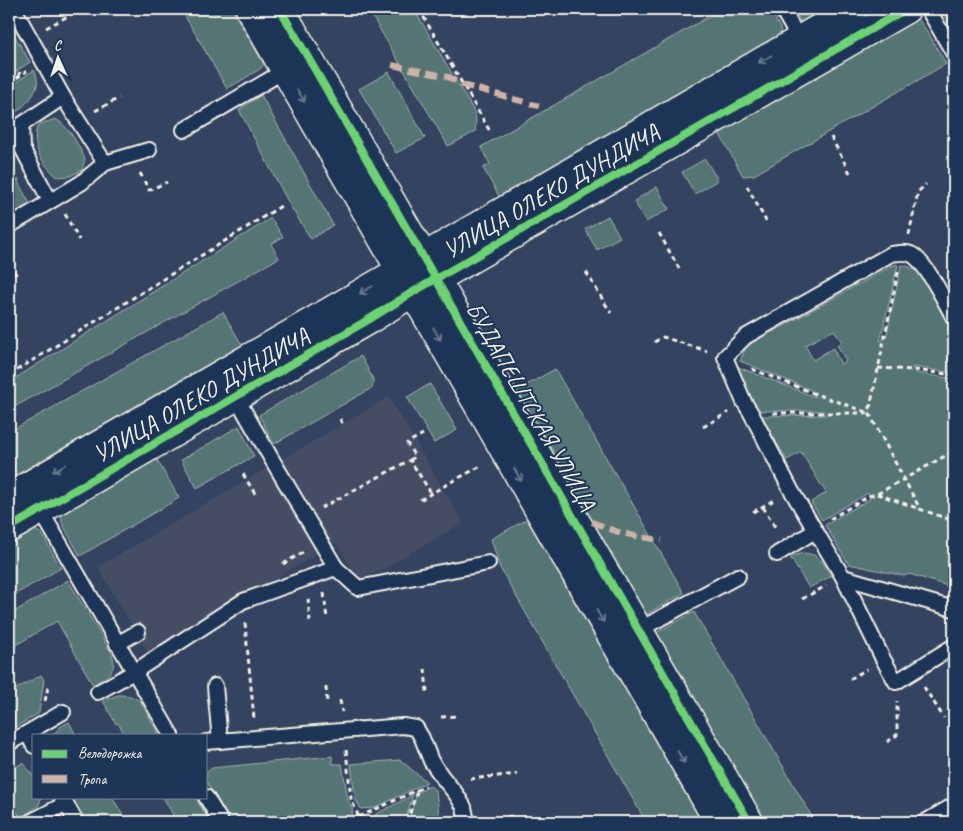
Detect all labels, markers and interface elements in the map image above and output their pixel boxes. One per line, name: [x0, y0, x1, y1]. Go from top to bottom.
north arrow: [32, 32, 82, 82]
text: С: [53, 37, 63, 54]
one-way arrow: [759, 55, 773, 65]
one-way arrow: [296, 89, 306, 103]
street label: УЛИЦА ОЛЕКО ДУНДИЧА: [438, 116, 665, 265]
one-way arrow: [359, 285, 374, 295]
street label: БУДАПЕШТСКАЯ УЛИЦА: [459, 297, 603, 516]
street label: УЛИЦА ОЛЕКО ДУНДИЧА: [88, 320, 315, 469]
one-way arrow: [433, 327, 443, 341]
one-way arrow: [52, 463, 66, 473]
one-way arrow: [514, 467, 524, 482]
one-way arrow: [595, 608, 605, 622]
legend: [32, 734, 208, 798]
text: Велодорожка: [78, 744, 142, 763]
one-way arrow: [676, 749, 686, 764]
text: Тропа: [78, 770, 107, 789]

